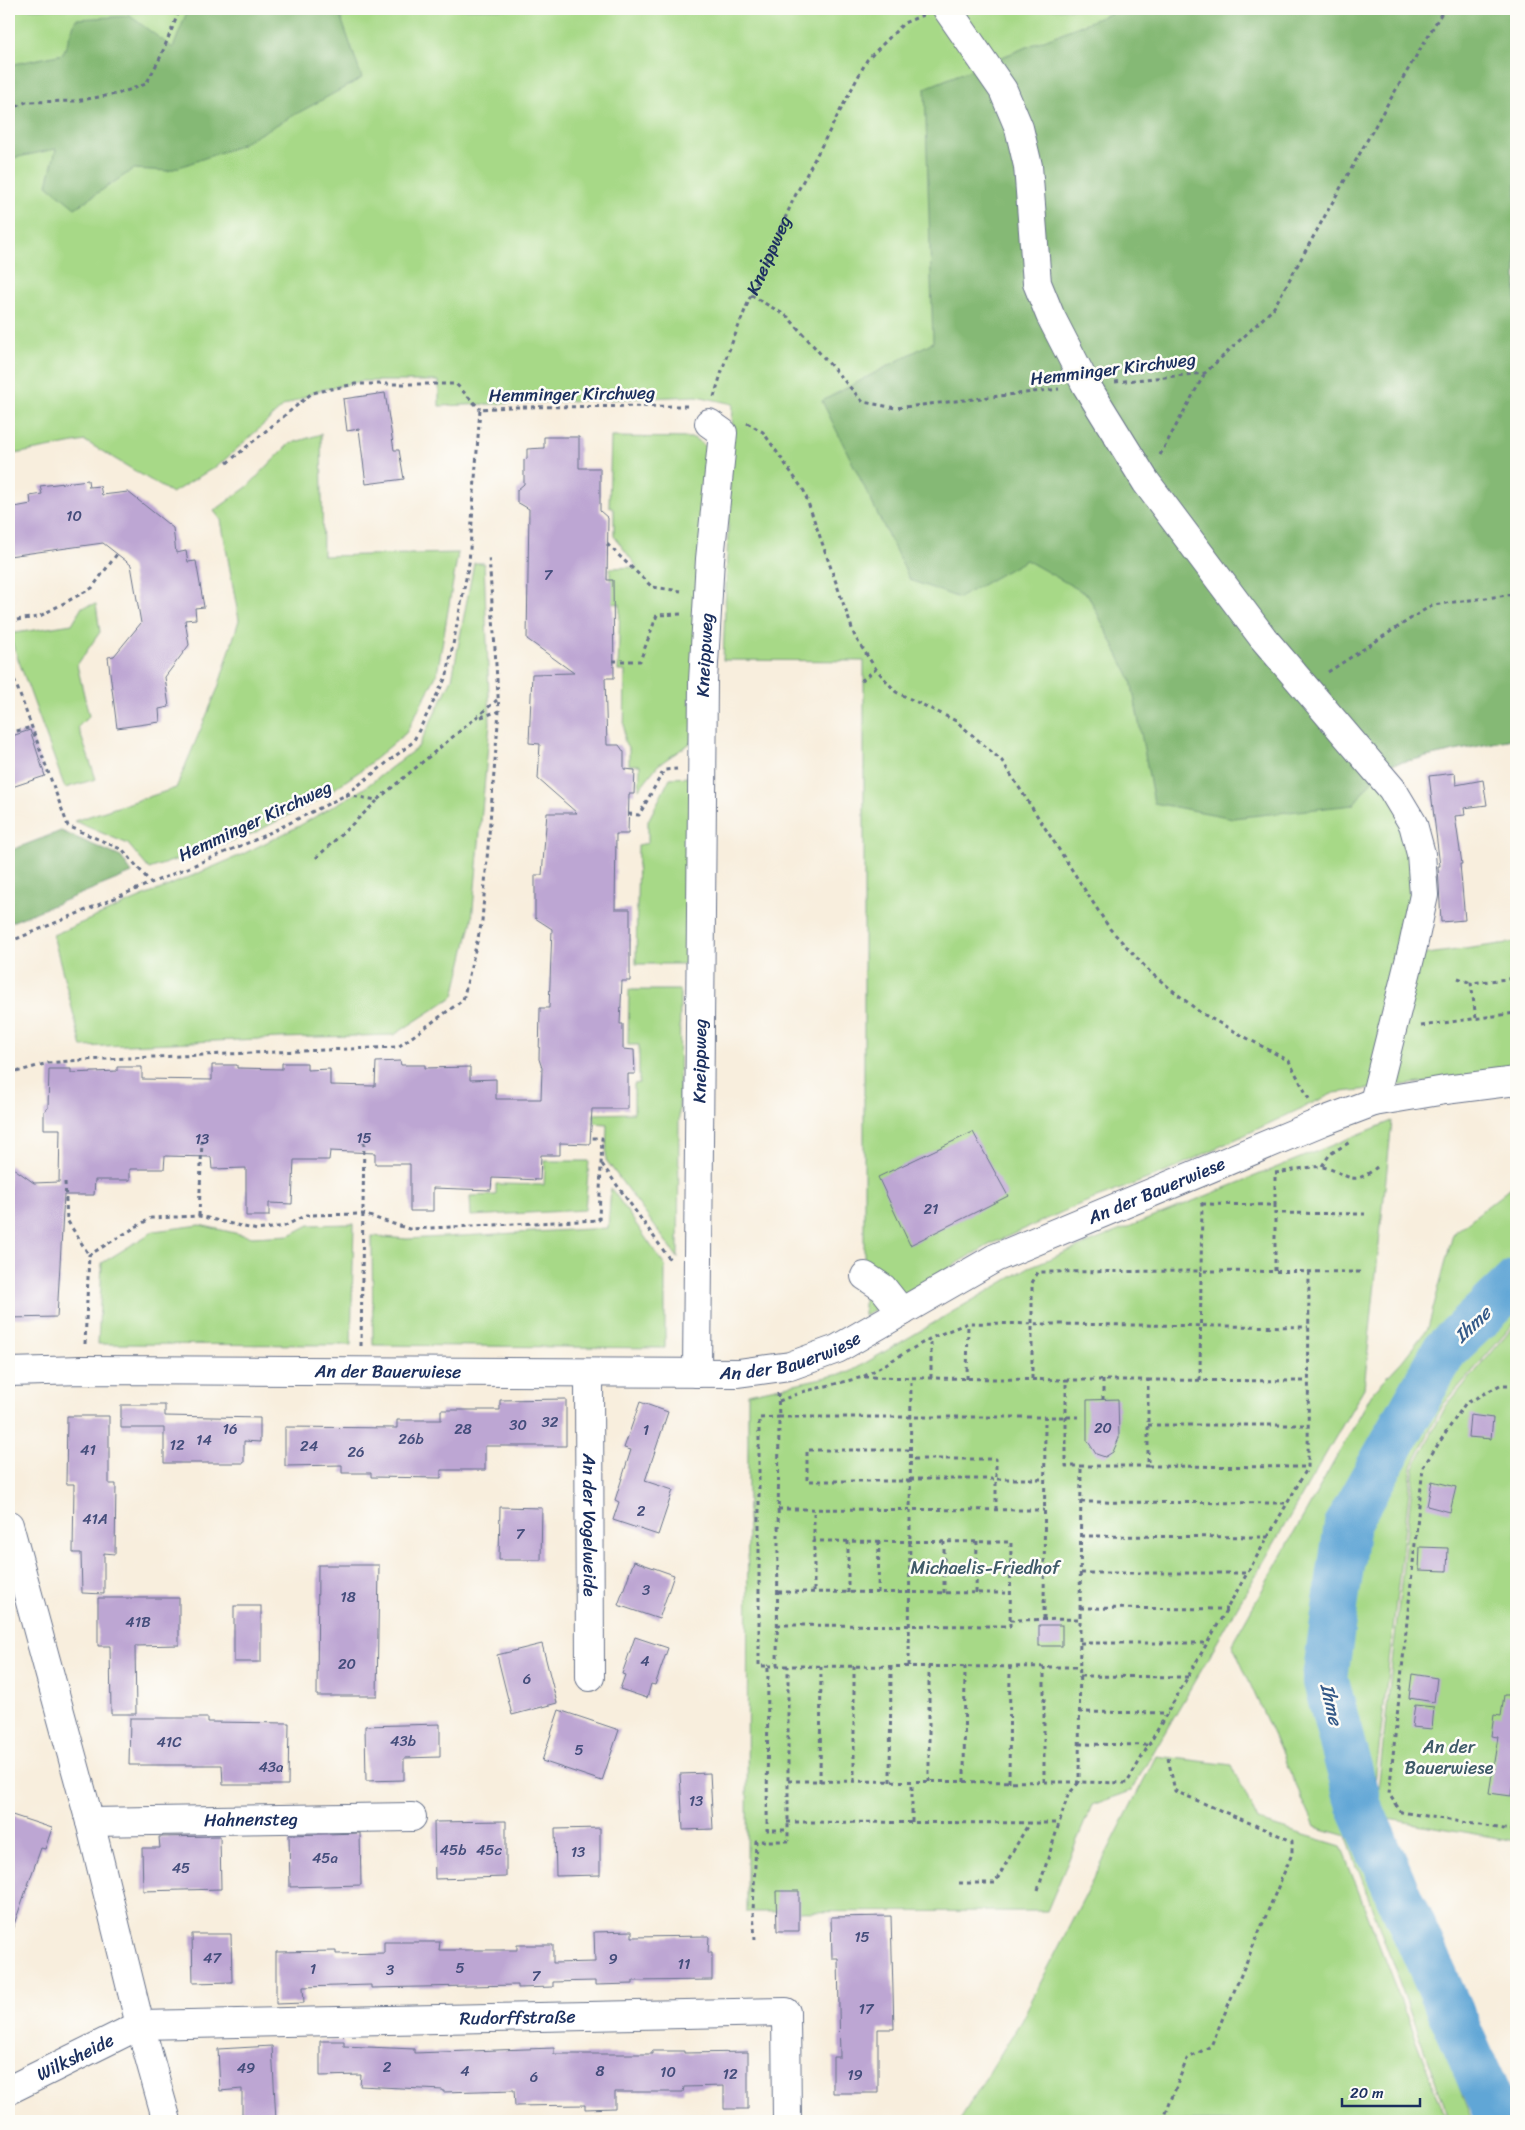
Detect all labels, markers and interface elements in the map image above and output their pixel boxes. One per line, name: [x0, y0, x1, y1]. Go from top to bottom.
street label: Kneippweg: [737, 210, 800, 300]
street label: Hemminger Kirchweg: [1028, 343, 1198, 395]
street label: Hemminger Kirchweg: [488, 377, 656, 411]
house number: 10: [66, 503, 82, 529]
house number: 7: [544, 562, 554, 588]
street label: Kneippweg: [687, 612, 723, 697]
street label: Hemminger Kirchweg: [173, 771, 337, 871]
street label: Kneippweg: [683, 1019, 716, 1103]
house number: 15: [356, 1125, 372, 1151]
house number: 13: [195, 1126, 209, 1152]
street label: An der Bauerwiese: [1082, 1148, 1230, 1234]
house number: 21: [923, 1196, 939, 1222]
water label: Ihme: [1445, 1296, 1500, 1351]
street label: An der Bauerwiese: [719, 1322, 867, 1389]
street label: An der Bauerwiese: [314, 1355, 461, 1388]
house number: 32: [542, 1409, 559, 1435]
house number: 30: [509, 1412, 527, 1438]
house number: 20: [1094, 1415, 1112, 1441]
house number: 16: [223, 1416, 237, 1442]
house number: 28: [454, 1416, 472, 1442]
house number: 1: [643, 1417, 649, 1443]
house number: 26b: [398, 1426, 424, 1452]
house number: 14: [196, 1427, 212, 1453]
house number: 12: [169, 1432, 185, 1458]
house number: 24: [300, 1433, 318, 1459]
house number: 41: [80, 1437, 96, 1463]
house number: 26: [347, 1439, 365, 1465]
street label: An der Vogelweide: [573, 1452, 606, 1597]
house number: 2: [637, 1498, 646, 1524]
house number: 41A: [82, 1506, 108, 1532]
house number: 7: [516, 1521, 526, 1547]
park label: Michaelis-Friedhof: [910, 1552, 1062, 1584]
house number: 3: [642, 1577, 650, 1603]
house number: 18: [340, 1584, 356, 1610]
house number: 41B: [125, 1609, 151, 1635]
house number: 4: [640, 1648, 650, 1674]
house number: 20: [338, 1651, 356, 1677]
house number: 6: [523, 1666, 531, 1692]
water label: Ihme: [1311, 1679, 1353, 1730]
house number: 43b: [390, 1728, 416, 1754]
house number: 41C: [156, 1729, 182, 1755]
park label: An der Bauerwiese: [1405, 1731, 1494, 1784]
house number: 5: [574, 1737, 584, 1763]
house number: 43a: [258, 1754, 284, 1780]
house number: 13: [689, 1788, 703, 1814]
street label: Hahnensteg: [204, 1803, 298, 1836]
house number: 45b: [440, 1837, 466, 1863]
house number: 45c: [476, 1837, 503, 1863]
house number: 13: [571, 1839, 585, 1865]
house number: 45a: [312, 1845, 339, 1871]
house number: 45: [172, 1855, 190, 1881]
house number: 15: [854, 1924, 870, 1950]
house number: 47: [203, 1945, 222, 1971]
house number: 9: [608, 1946, 618, 1972]
house number: 11: [678, 1951, 690, 1977]
house number: 5: [455, 1955, 465, 1981]
house number: 1: [310, 1956, 316, 1982]
house number: 3: [386, 1957, 394, 1983]
house number: 7: [532, 1963, 542, 1989]
house number: 17: [858, 1996, 875, 2022]
street label: Rudorffstraße: [459, 2000, 576, 2035]
street label: Wilksheide: [31, 2024, 120, 2090]
house number: 2: [383, 2054, 392, 2080]
house number: 49: [237, 2055, 255, 2081]
house number: 4: [460, 2058, 470, 2084]
house number: 8: [595, 2058, 605, 2084]
house number: 10: [660, 2059, 676, 2085]
house number: 12: [722, 2061, 738, 2087]
house number: 19: [847, 2062, 863, 2088]
house number: 6: [530, 2064, 538, 2090]
scale bar: [1342, 2075, 1420, 2107]
text: 20 m: [1350, 2080, 1384, 2106]

